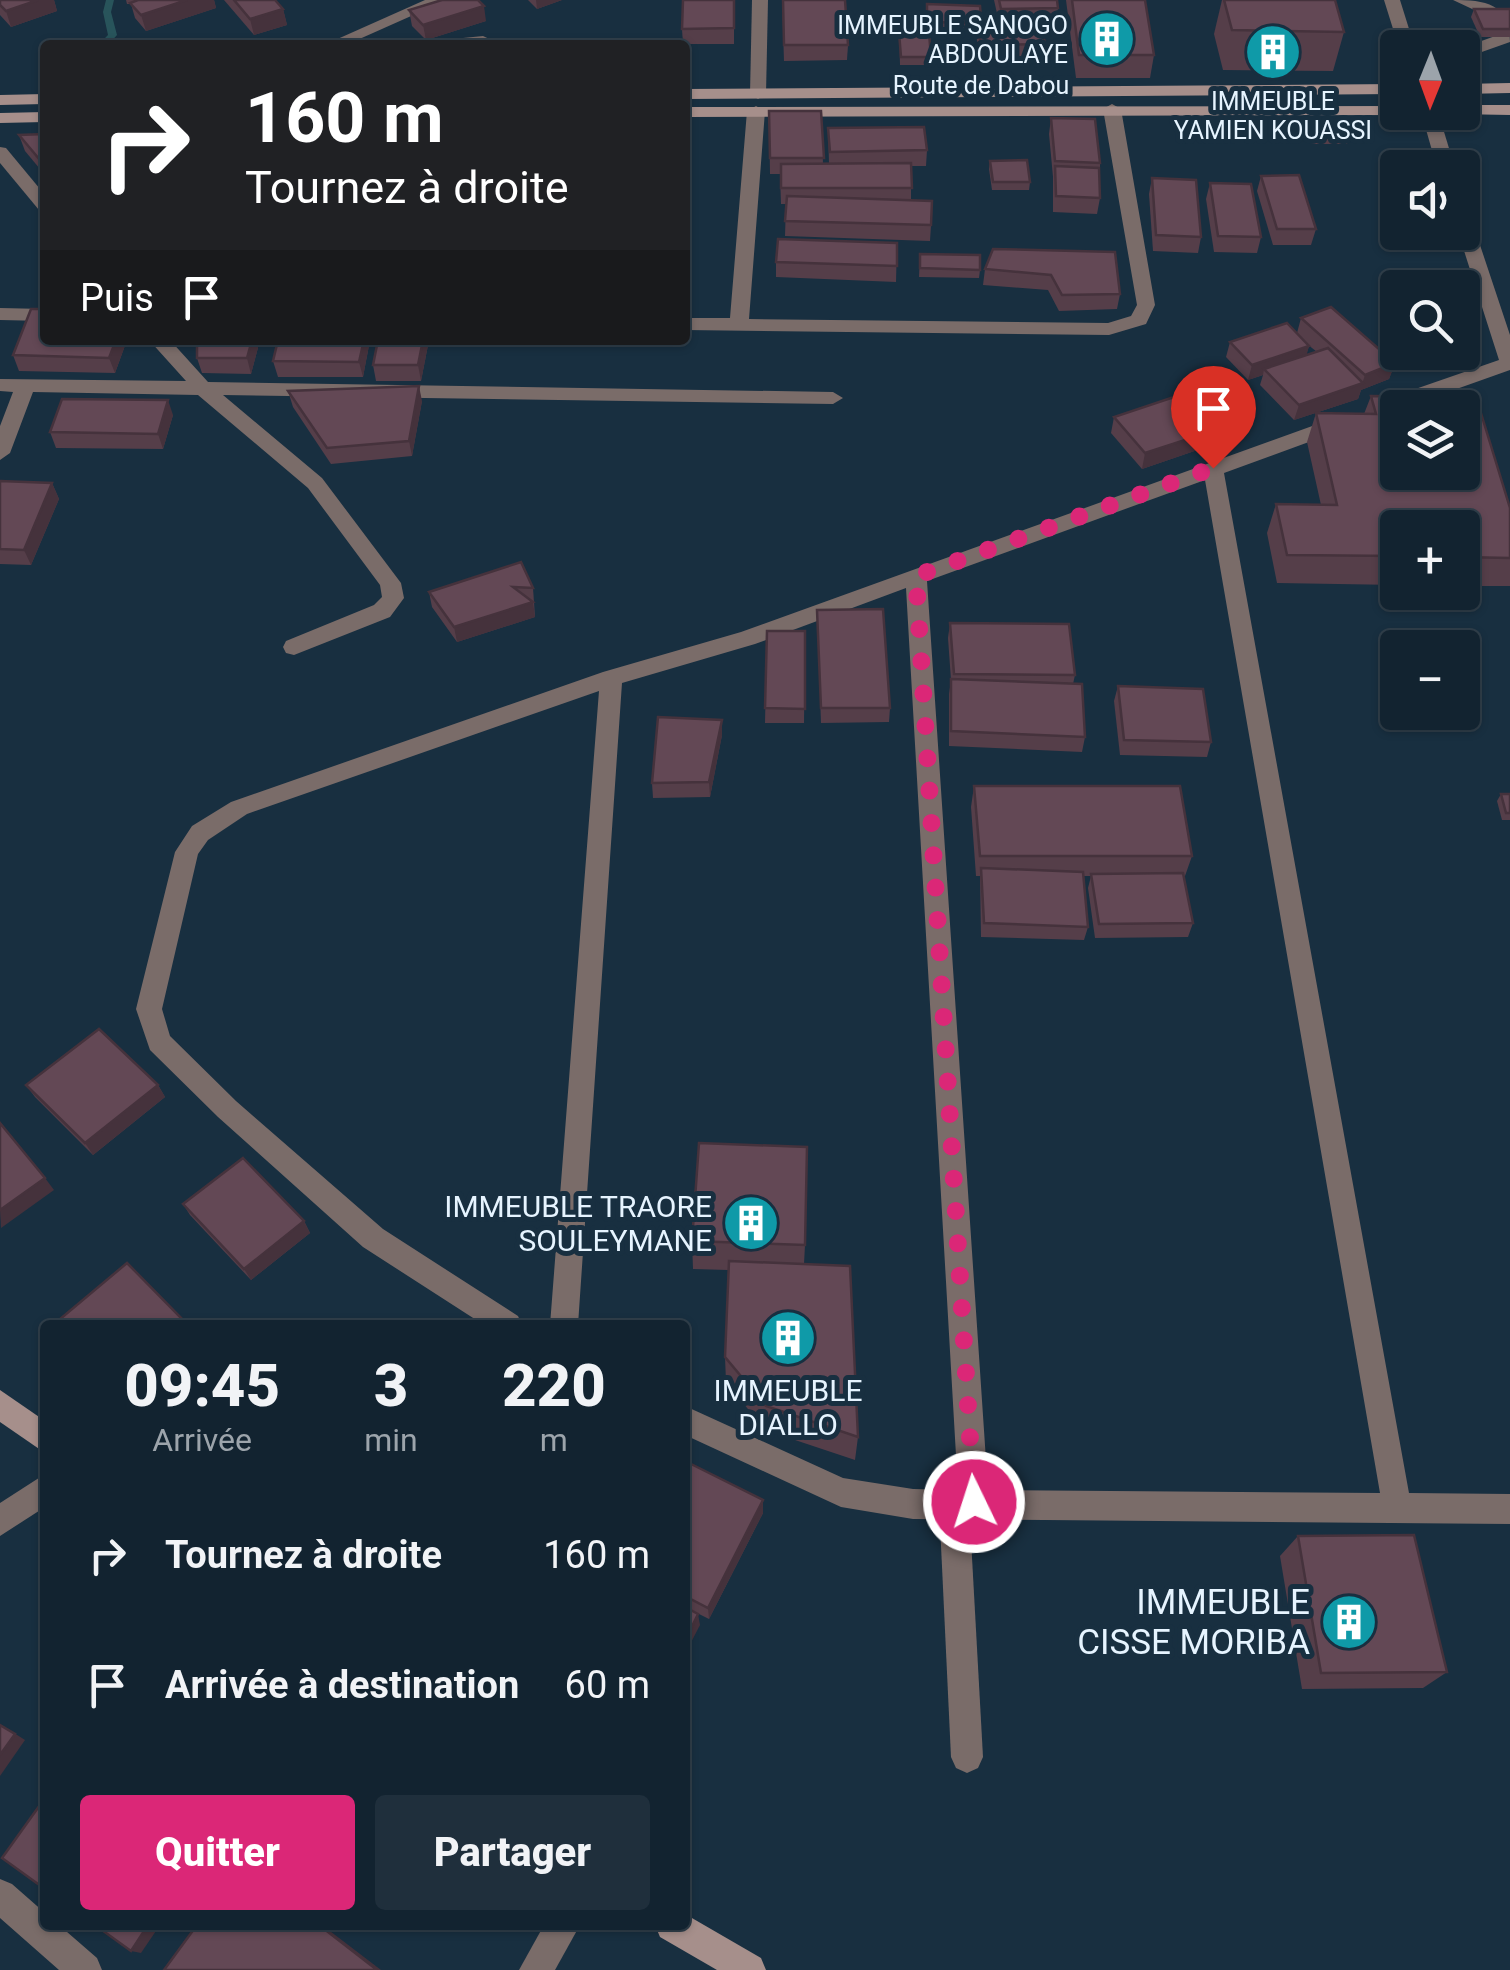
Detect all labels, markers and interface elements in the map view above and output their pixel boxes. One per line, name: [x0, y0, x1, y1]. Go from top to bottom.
building icon: IMMEUBLE SANOGO ABDOULAYE: [1077, 9, 1137, 69]
place label: IMMEUBLE SANOGO ABDOULAYE: [837, 11, 1068, 69]
building icon: IMMEUBLE YAMIEN KOUASSI: [1243, 22, 1303, 82]
north arrow: [1380, 30, 1480, 130]
map controls: [1380, 30, 1480, 730]
street label: Route de Dabou: [893, 71, 1069, 100]
text: 160 m: [245, 77, 444, 159]
icon: right: [80, 80, 210, 210]
place label: IMMEUBLE YAMIEN KOUASSI: [1174, 87, 1372, 145]
button: sound: [1380, 150, 1480, 250]
text: Tournez à droite: [245, 161, 569, 214]
icon: arrive: [174, 270, 229, 325]
button: search: [1380, 270, 1480, 370]
text: Puis: [80, 276, 154, 320]
pin: [1171, 366, 1256, 469]
icon: arrive: [1186, 381, 1241, 436]
button: layers: [1380, 390, 1480, 490]
button: +: [1380, 510, 1480, 610]
button: −: [1380, 630, 1480, 730]
place label: IMMEUBLE TRAORE SOULEYMANE: [444, 1189, 712, 1258]
building icon: IMMEUBLE TRAORE SOULEYMANE: [721, 1193, 781, 1253]
building icon: IMMEUBLE DIALLO: [758, 1308, 818, 1368]
text: 09:45: [124, 1350, 280, 1421]
text: 3: [374, 1350, 408, 1421]
text: 220: [502, 1350, 606, 1421]
place label: IMMEUBLE DIALLO: [714, 1373, 862, 1442]
text: Arrivée: [152, 1421, 252, 1459]
text: min: [364, 1421, 418, 1459]
text: m: [540, 1421, 568, 1459]
position arrow: [922, 1450, 1026, 1554]
icon: right: [80, 1528, 135, 1583]
text: Tournez à droite: [165, 1533, 442, 1577]
text: 160 m: [543, 1533, 650, 1577]
place label: IMMEUBLE CISSE MORIBA: [1077, 1582, 1310, 1663]
building icon: IMMEUBLE CISSE MORIBA: [1319, 1592, 1379, 1652]
icon: arrive: [80, 1658, 135, 1713]
text: Arrivée à destination: [165, 1663, 519, 1707]
text: 60 m: [565, 1663, 650, 1707]
button: Quitter: [80, 1795, 355, 1910]
button: Partager: [375, 1795, 650, 1910]

